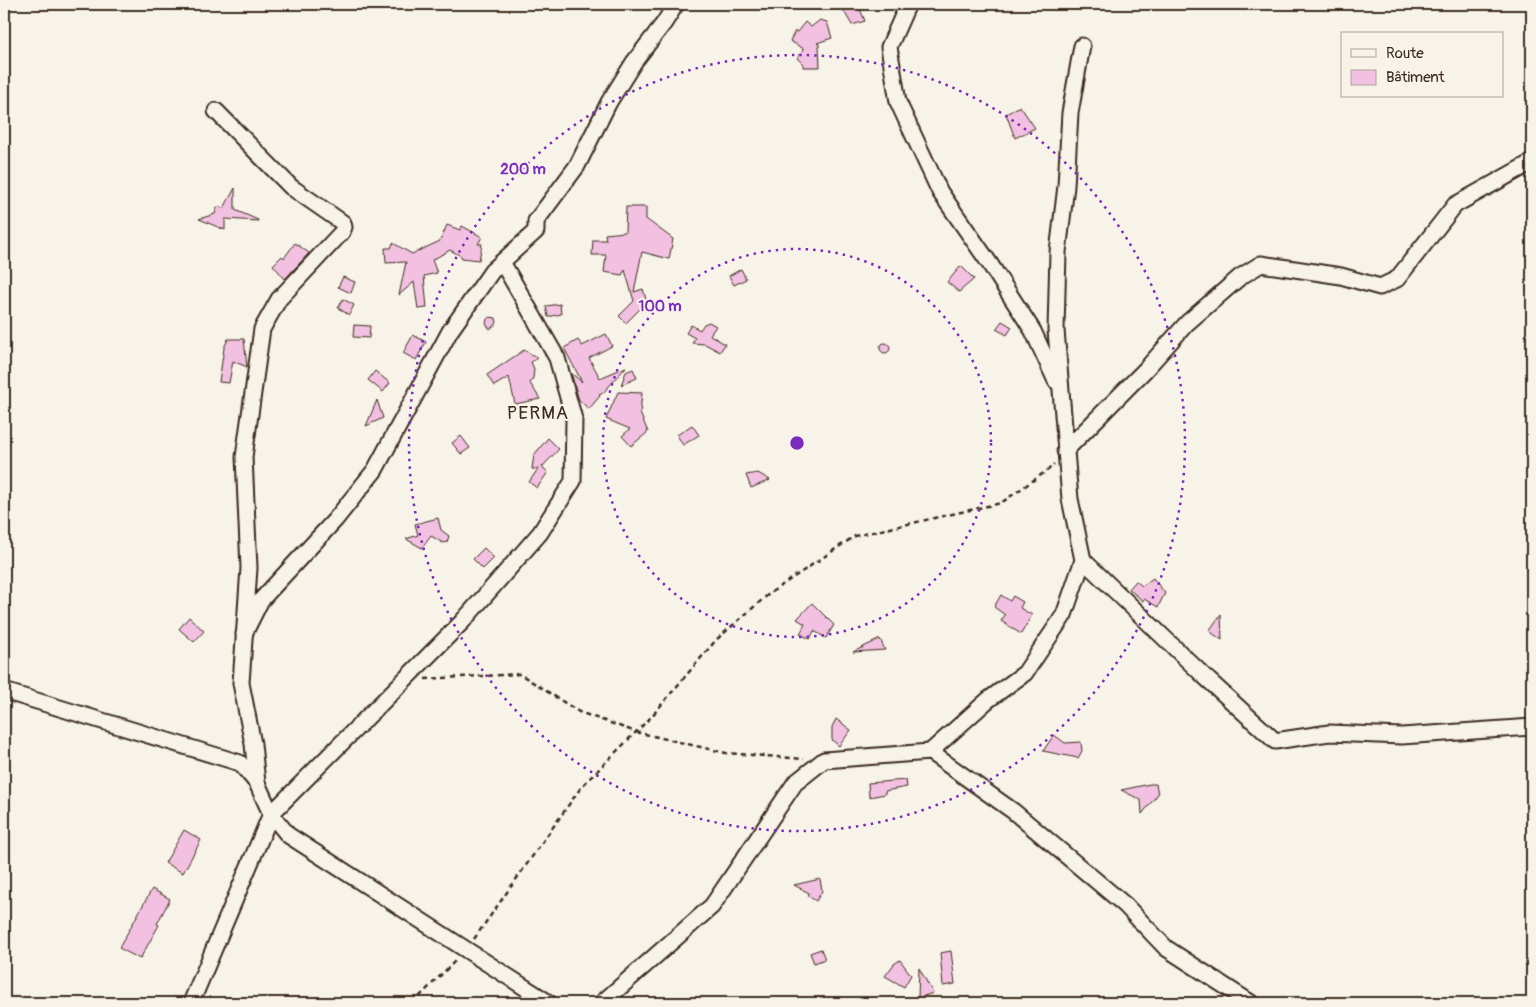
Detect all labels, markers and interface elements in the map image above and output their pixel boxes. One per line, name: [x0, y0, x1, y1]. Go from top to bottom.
legend: [1341, 32, 1504, 98]
text: Route: [1386, 44, 1424, 63]
text: Bâtiment: [1386, 68, 1446, 87]
text: 200 m: [500, 160, 546, 179]
text: 100 m: [639, 297, 681, 316]
district label: PERMA: [507, 401, 569, 425]
centre of rings: [788, 434, 806, 452]

